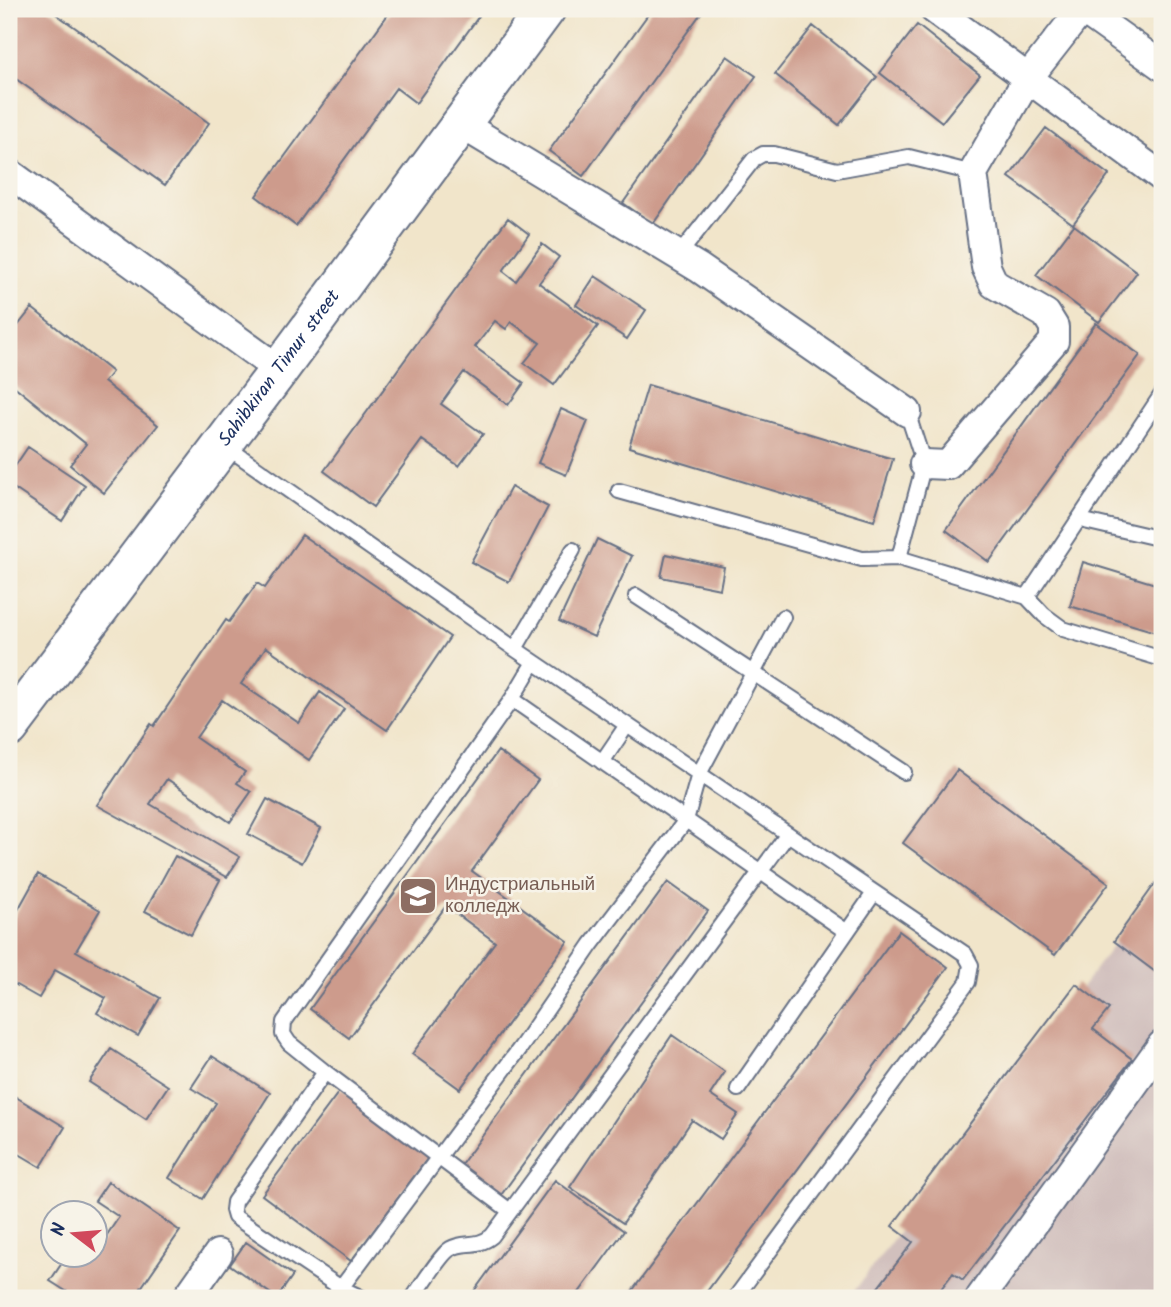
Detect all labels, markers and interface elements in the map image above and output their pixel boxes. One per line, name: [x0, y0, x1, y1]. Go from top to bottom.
street label: Sahibkiran Timur street: [211, 283, 349, 453]
place label: Индустриальный колледж: [445, 870, 595, 922]
school or university icon: Индустриальный колледж: [397, 875, 439, 917]
north arrow: [38, 1198, 108, 1268]
text: N: [44, 1220, 76, 1240]

